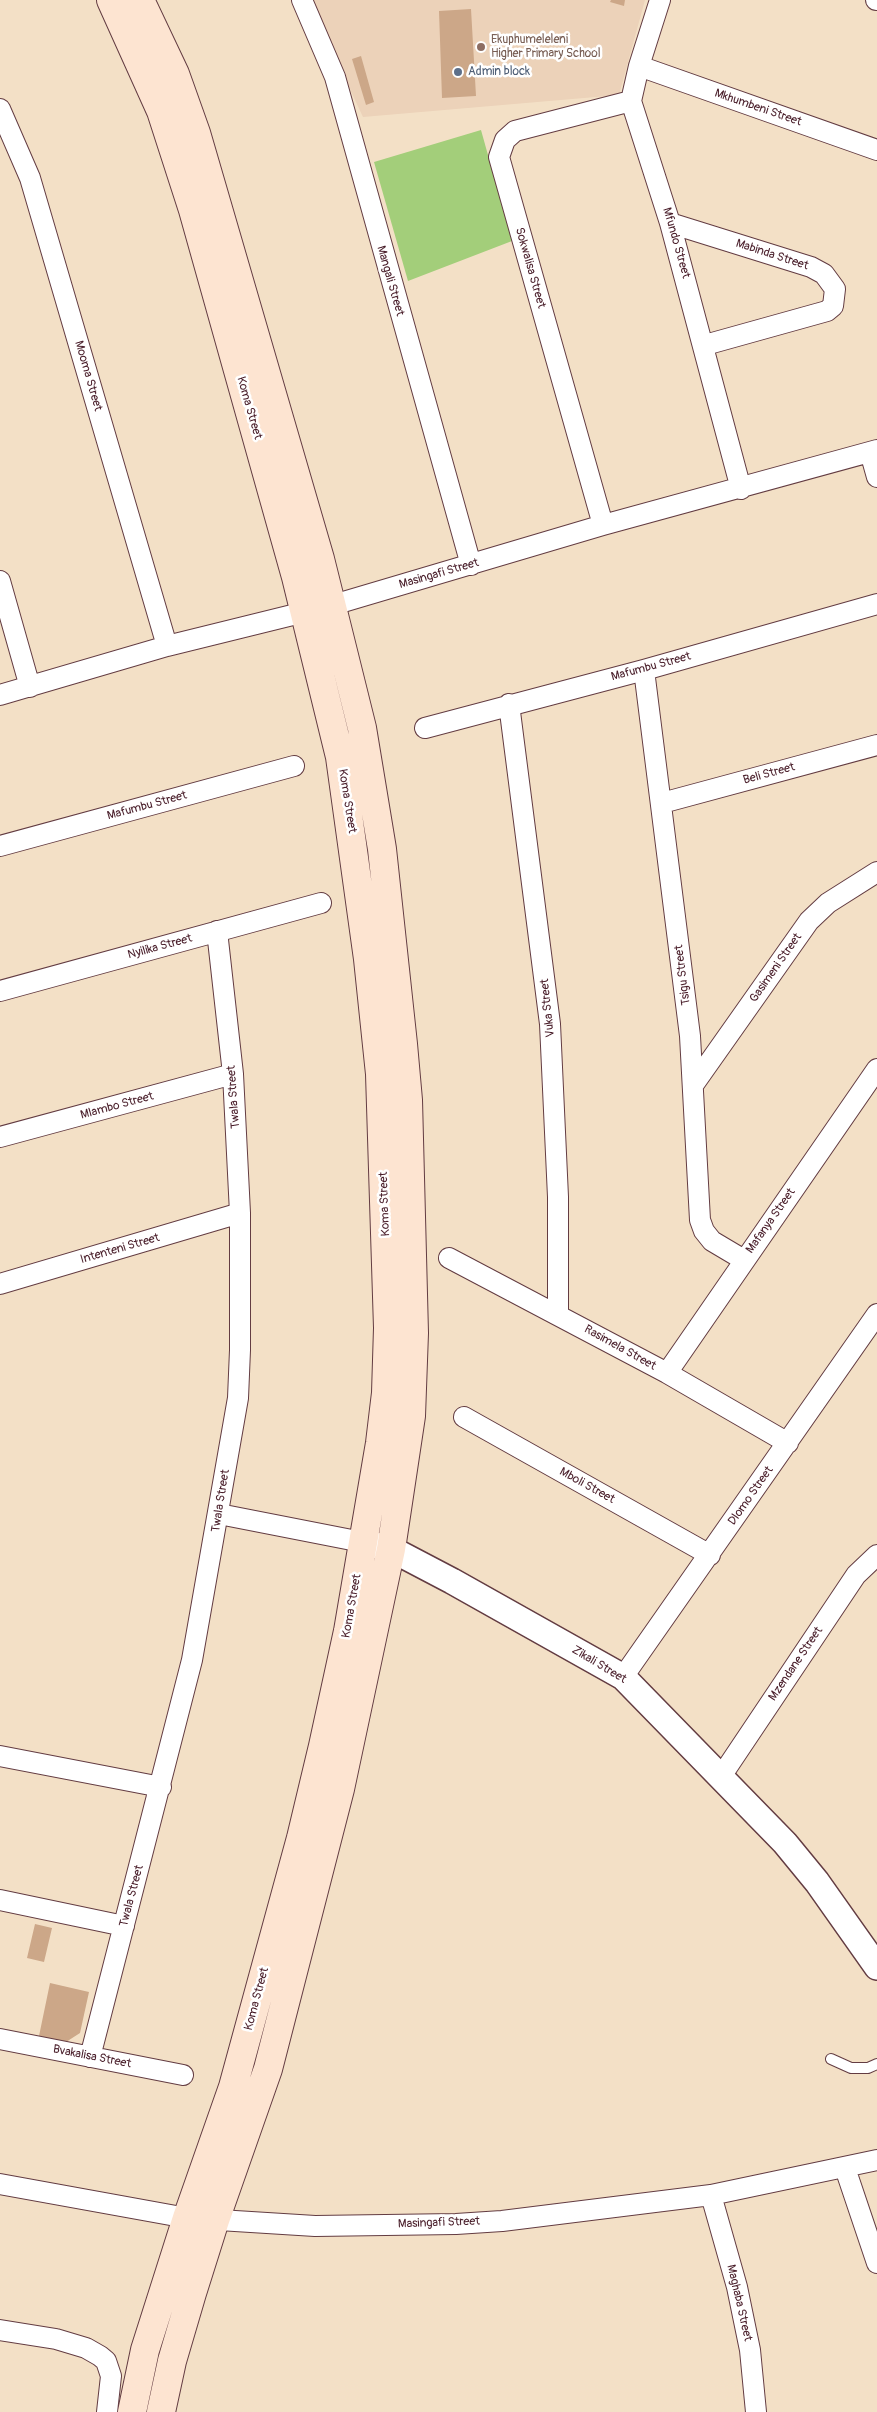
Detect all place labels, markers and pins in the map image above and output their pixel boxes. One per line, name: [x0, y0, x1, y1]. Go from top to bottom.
place label: Ekuphumeleleni Higher Primary School: [491, 33, 601, 61]
marker: Ekuphumeleleni Higher Primary School: [475, 41, 487, 53]
place label: Admin block: [468, 65, 530, 79]
marker: Admin block: [452, 66, 464, 78]

